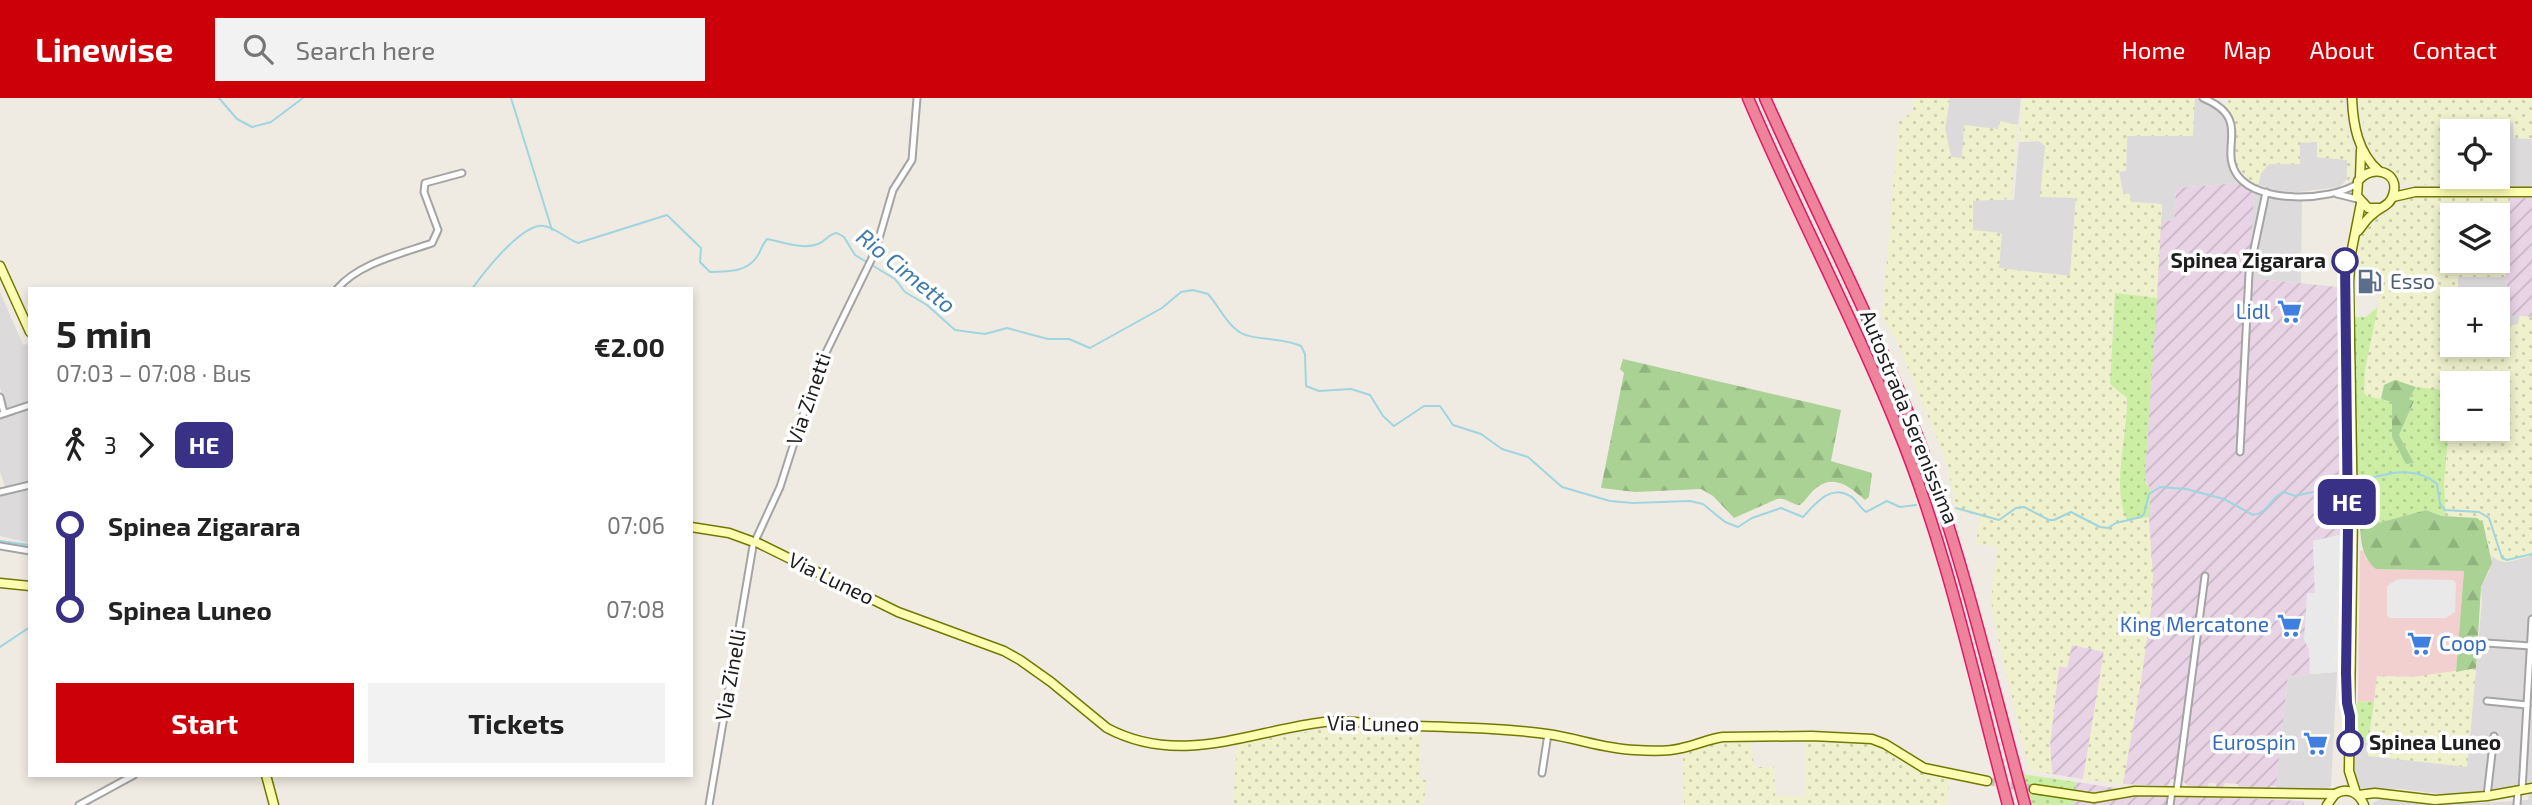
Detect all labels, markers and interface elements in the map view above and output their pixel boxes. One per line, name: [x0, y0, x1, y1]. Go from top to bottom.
search box: [215, 18, 705, 81]
text: Linewise: [35, 29, 173, 69]
icon: search: [239, 30, 277, 68]
text: Search here: [295, 34, 435, 65]
text: Home: [2122, 35, 2185, 64]
text: Map: [2223, 35, 2271, 64]
text: About: [2309, 35, 2375, 64]
text: Contact: [2413, 35, 2497, 64]
map controls: [2440, 119, 2510, 441]
button: locate: [2440, 119, 2510, 189]
button: layers: [2440, 203, 2510, 273]
water label: Rio Cimetto: [851, 222, 962, 319]
place label: Spinea Zigarara: [2170, 247, 2326, 272]
marker: Spinea Zigarara: [2332, 248, 2358, 274]
fuel station icon: Esso: [2356, 268, 2384, 296]
place label: Esso: [2390, 268, 2435, 293]
button: +: [2440, 287, 2510, 357]
place label: Lidl: [2236, 298, 2271, 323]
supermarket icon: Lidl: [2276, 298, 2304, 326]
street label: Autostrada Serenissima: [1856, 306, 1965, 527]
text: 5 min: [56, 310, 152, 356]
text: €2.00: [594, 331, 665, 362]
street label: Via Zinetti: [780, 349, 835, 448]
text: 07:03 – 07:08 · Bus: [56, 359, 251, 387]
button: −: [2440, 371, 2510, 441]
icon: walk: [56, 426, 94, 464]
icon: forward: [127, 426, 165, 464]
text: HE: [189, 430, 219, 459]
text: 3: [104, 431, 117, 459]
line badge: HE: [2316, 479, 2378, 525]
text: HE: [2332, 487, 2362, 516]
text: Spinea Zigarara: [108, 510, 301, 541]
text: 07:06: [607, 511, 665, 539]
street label: Via Luneo: [785, 546, 879, 609]
text: Spinea Luneo: [108, 594, 272, 625]
text: 07:08: [606, 595, 665, 623]
place label: King Mercatone: [2120, 611, 2269, 636]
supermarket icon: King Mercatone: [2275, 611, 2303, 639]
street label: Via Zinelli: [709, 627, 750, 722]
supermarket icon: Coop: [2405, 630, 2433, 658]
place label: Coop: [2439, 630, 2487, 655]
button: Start: [56, 683, 354, 763]
button: Tickets: [368, 683, 665, 763]
street label: Via Luneo: [1327, 709, 1419, 736]
place label: Eurospin: [2212, 729, 2296, 754]
supermarket icon: Eurospin: [2302, 729, 2330, 757]
place label: Spinea Luneo: [2369, 729, 2501, 754]
marker: Spinea Luneo: [2337, 730, 2363, 756]

